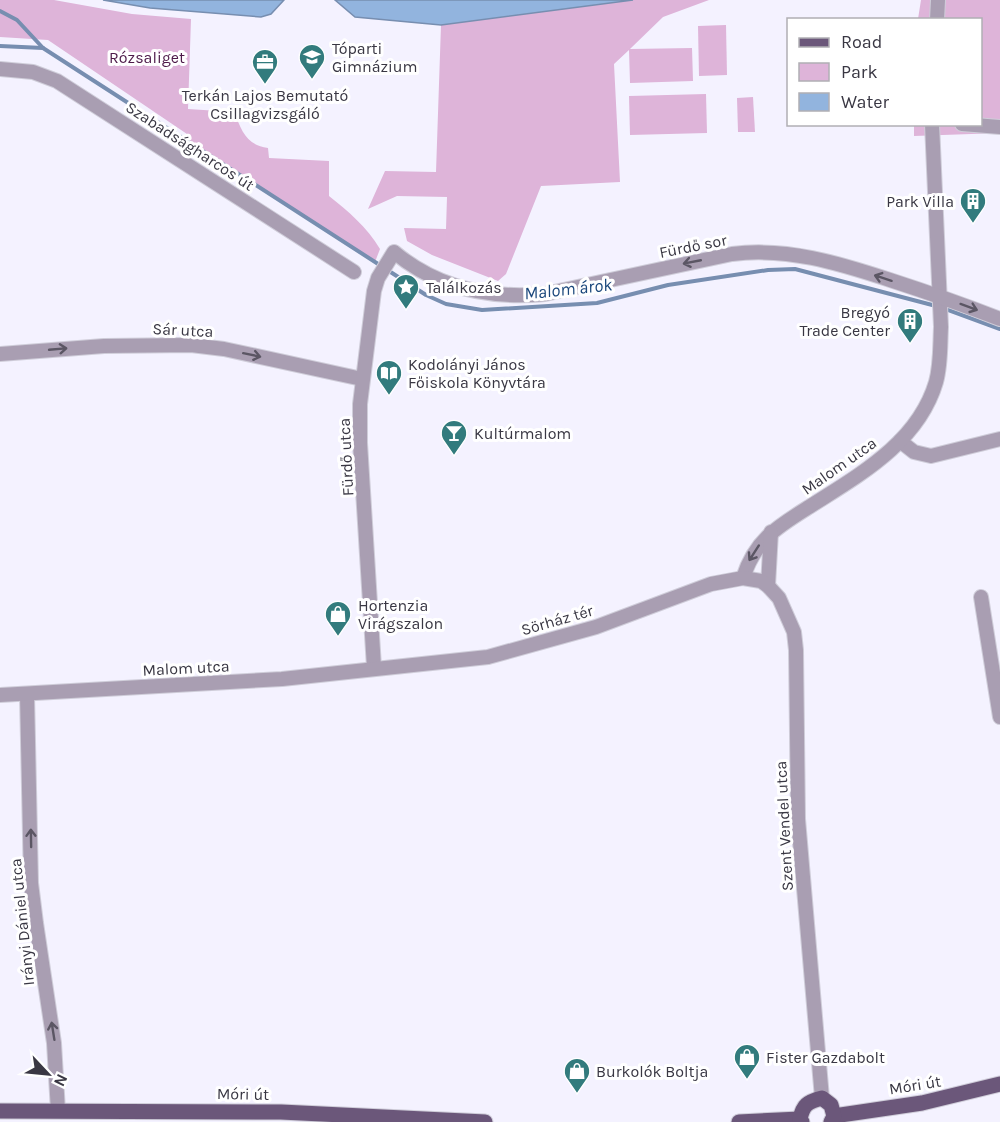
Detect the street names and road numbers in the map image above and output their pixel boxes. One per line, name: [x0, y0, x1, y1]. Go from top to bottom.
street label: Szabadságharcos út: [122, 97, 258, 195]
street label: Fürdő sor: [658, 230, 729, 262]
street label: Sár utca: [152, 319, 214, 341]
street label: Fürdő utca: [334, 417, 358, 497]
street label: Malom utca: [798, 433, 880, 499]
street label: Sörház tér: [519, 601, 595, 639]
street label: Malom utca: [142, 656, 230, 680]
street label: Szent Vendel utca: [771, 761, 797, 891]
street label: Irányi Dániel utca: [6, 857, 38, 987]
street label: Móri út: [888, 1072, 942, 1098]
street label: Móri út: [217, 1084, 269, 1104]

